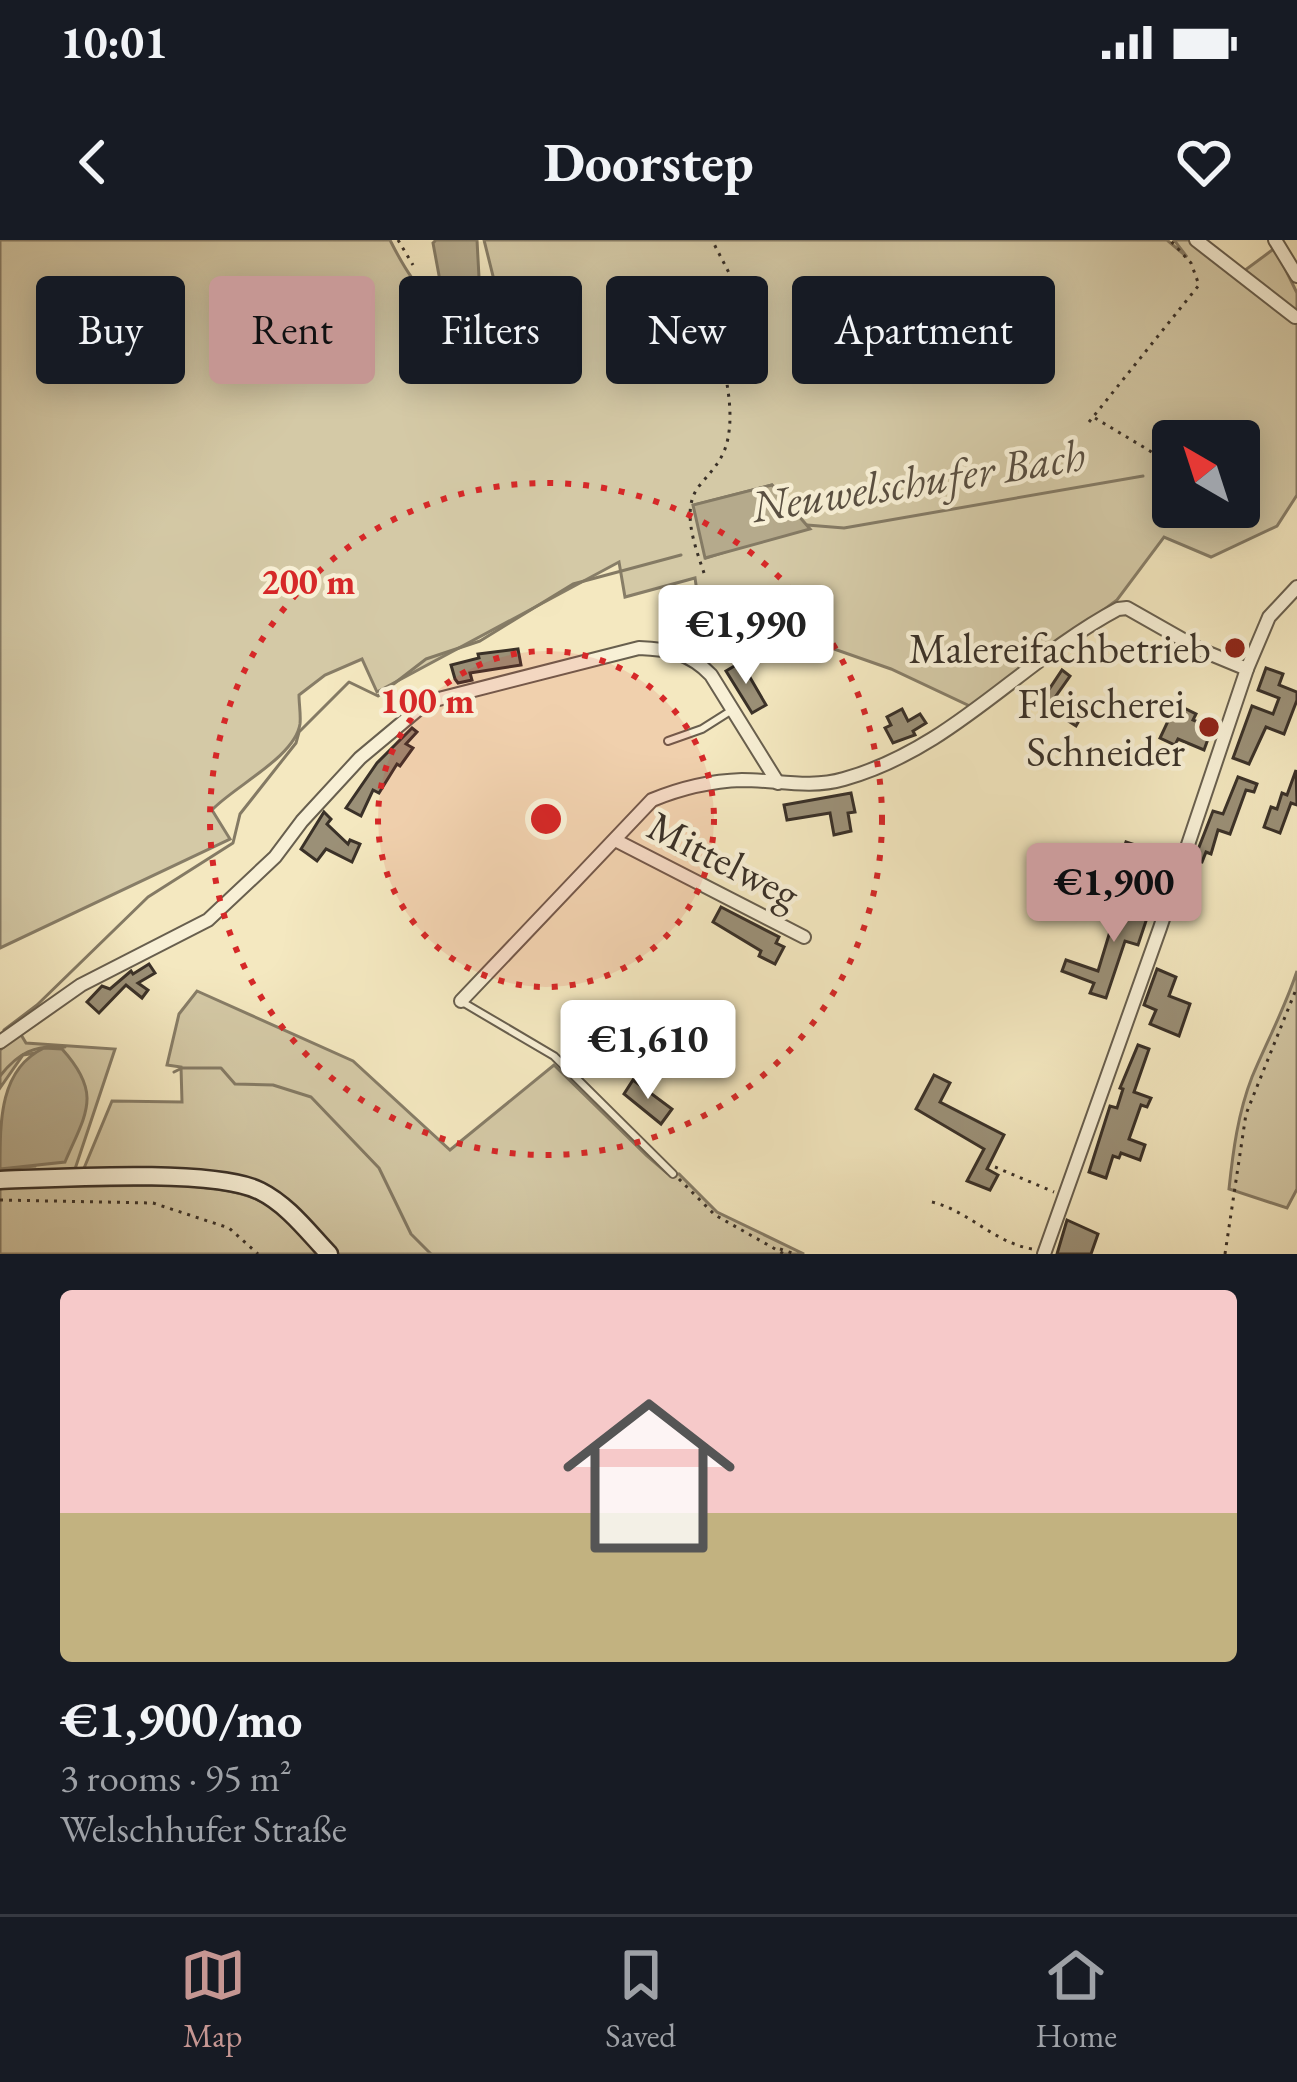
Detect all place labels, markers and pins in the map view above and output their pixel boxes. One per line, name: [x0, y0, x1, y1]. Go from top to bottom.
pin: €1,990: [648, 585, 844, 687]
place label: Malereifachbetrieb: [909, 621, 1211, 676]
marker: Malereifachbetrieb: [1222, 635, 1248, 661]
place label: Fleischerei Schneider: [1017, 676, 1185, 779]
marker: Fleischerei Schneider: [1196, 714, 1222, 740]
centre of rings: [525, 798, 567, 840]
pin: €1,900: [1016, 843, 1212, 945]
pin: €1,610: [550, 1000, 746, 1102]

